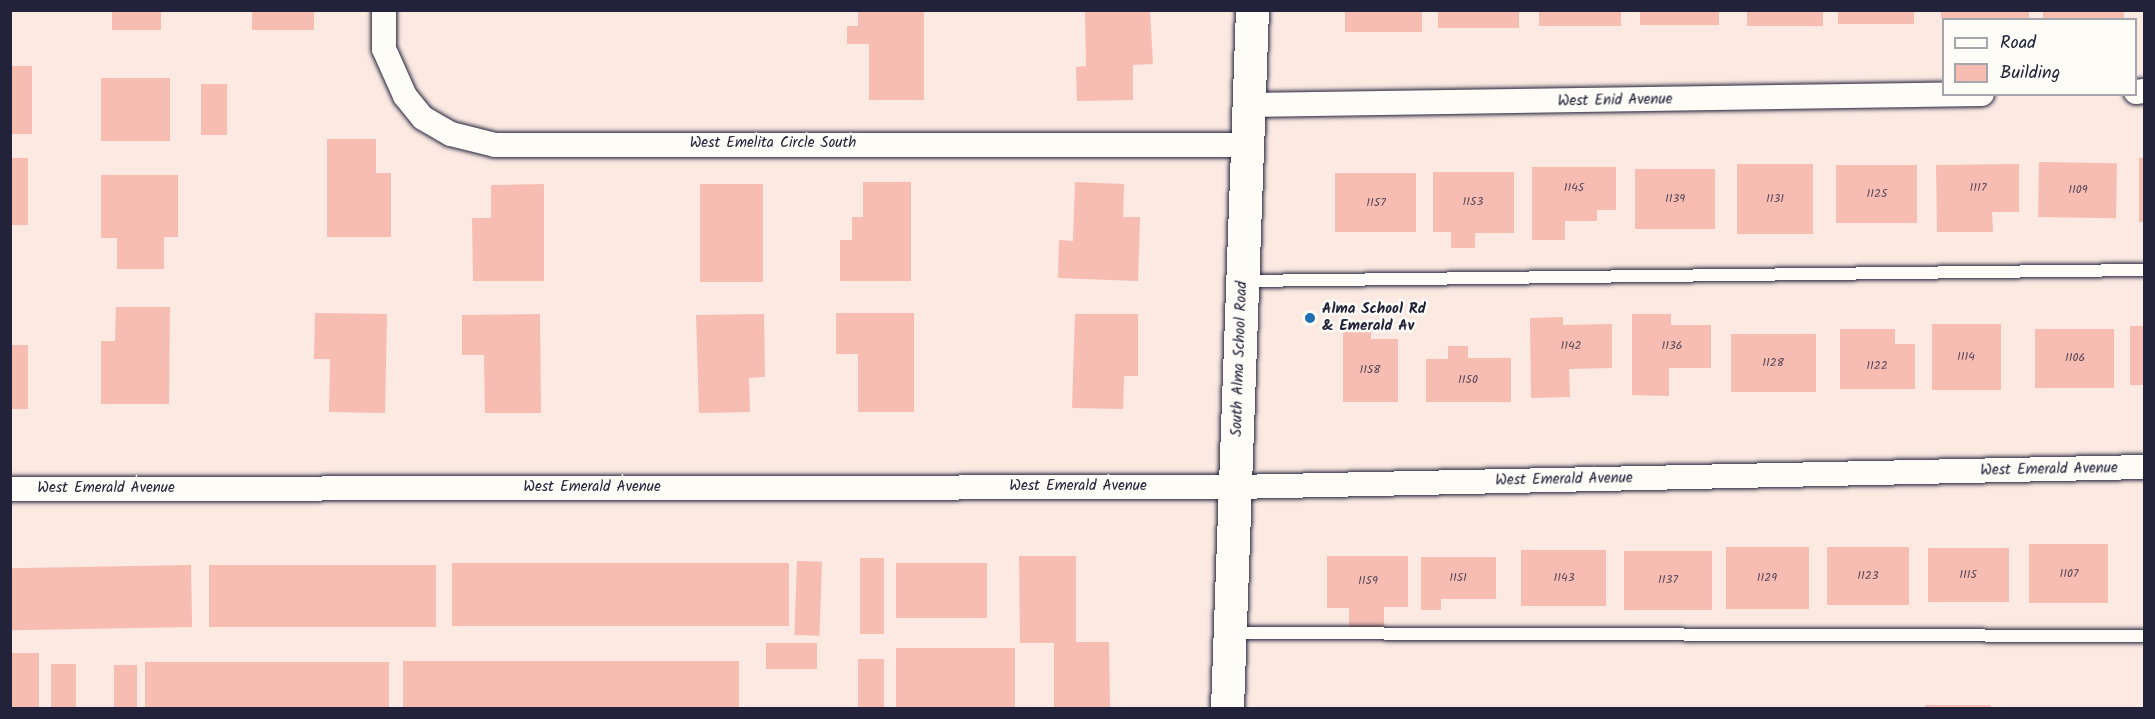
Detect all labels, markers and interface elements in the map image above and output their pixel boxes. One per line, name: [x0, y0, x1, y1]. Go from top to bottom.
legend: [1942, 18, 2137, 96]
text: Road: [2000, 29, 2036, 58]
text: Building: [2000, 59, 2060, 88]
street label: West Enid Avenue: [1558, 91, 1672, 111]
street label: West Emelita Circle South: [690, 135, 856, 153]
house number: 1145: [1564, 181, 1584, 195]
house number: 1117: [1970, 181, 1986, 195]
house number: 1109: [2068, 183, 2088, 197]
house number: 1125: [1867, 187, 1887, 201]
house number: 1139: [1665, 192, 1685, 206]
house number: 1131: [1766, 192, 1784, 206]
house number: 1153: [1463, 195, 1483, 209]
house number: 1157: [1366, 196, 1386, 210]
street label: South Alma School Road: [1228, 281, 1252, 437]
place label: Alma School Rd & Emerald Av: [1322, 300, 1426, 335]
marker: Alma School Rd & Emerald Av: [1303, 311, 1317, 325]
house number: 1142: [1560, 339, 1582, 353]
house number: 1136: [1661, 339, 1683, 353]
house number: 1114: [1957, 350, 1975, 364]
house number: 1106: [2065, 351, 2085, 365]
house number: 1128: [1762, 356, 1784, 370]
house number: 1122: [1866, 359, 1888, 373]
house number: 1158: [1359, 363, 1381, 377]
house number: 1150: [1458, 373, 1478, 387]
street label: West Emerald Avenue: [1980, 460, 2118, 480]
street label: West Emerald Avenue: [1495, 470, 1633, 490]
street label: West Emerald Avenue: [1009, 478, 1147, 496]
street label: West Emerald Avenue: [523, 479, 661, 497]
street label: West Emerald Avenue: [37, 480, 175, 498]
house number: 1107: [2059, 567, 2079, 581]
house number: 1115: [1959, 568, 1977, 582]
house number: 1123: [1857, 569, 1879, 583]
house number: 1151: [1449, 571, 1467, 585]
house number: 1143: [1554, 571, 1574, 585]
house number: 1129: [1757, 571, 1777, 585]
house number: 1137: [1658, 573, 1678, 587]
house number: 1159: [1358, 574, 1378, 588]

